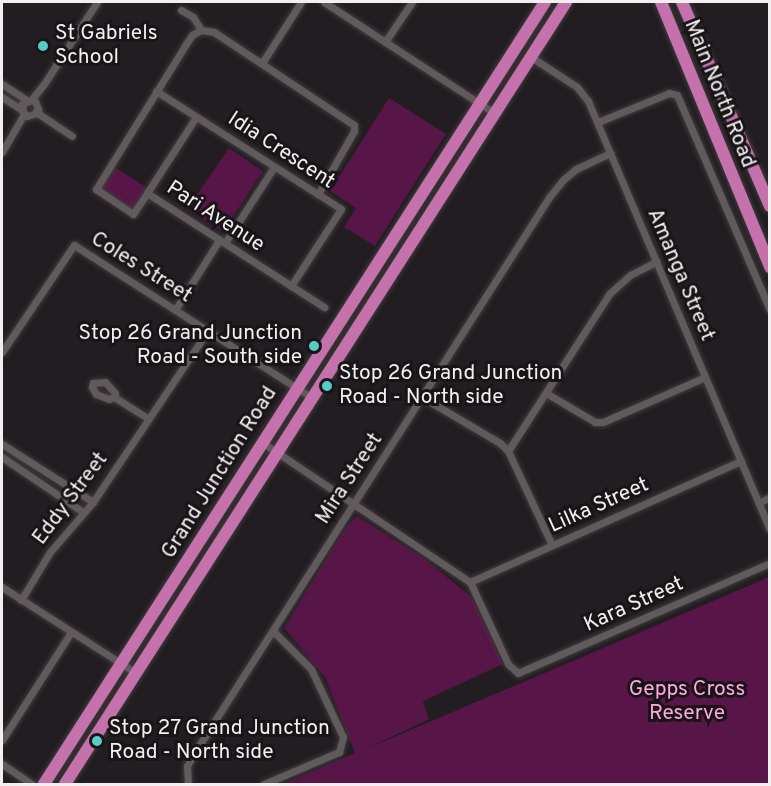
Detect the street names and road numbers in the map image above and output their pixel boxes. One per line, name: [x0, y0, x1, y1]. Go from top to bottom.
street label: Main North Road: [678, 16, 760, 172]
street label: Idia Crescent: [223, 107, 339, 195]
street label: Pari Avenue: [161, 176, 269, 258]
street label: Amanga Street: [641, 205, 719, 345]
street label: Coles Street: [86, 227, 196, 309]
street label: Grand Junction Road: [157, 382, 283, 564]
street label: Mira Street: [311, 429, 389, 529]
street label: Eddy Street: [28, 448, 114, 550]
street label: Lilka Street: [545, 473, 653, 539]
street label: Kara Street: [580, 572, 688, 638]

